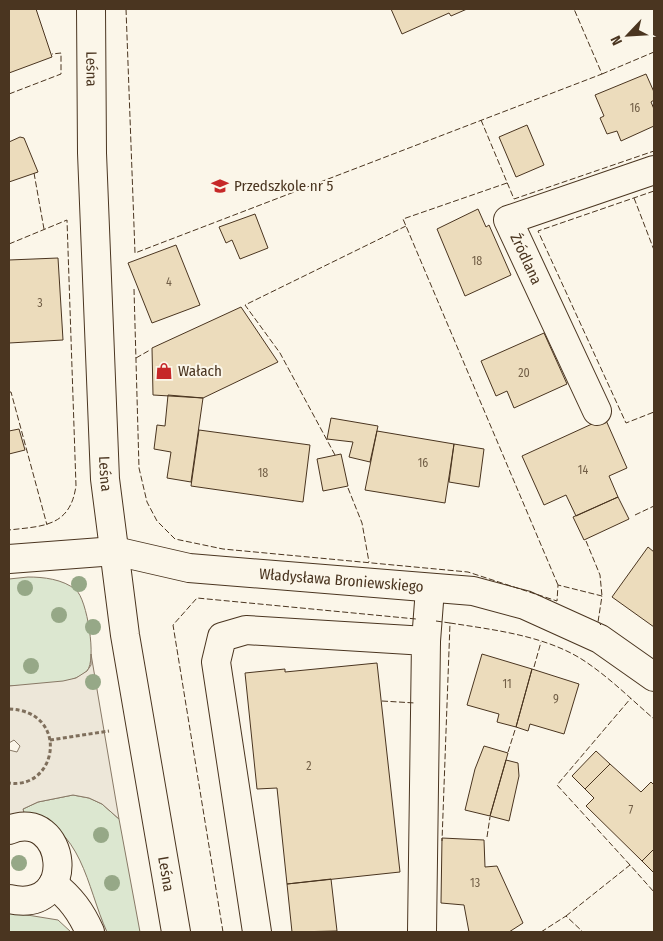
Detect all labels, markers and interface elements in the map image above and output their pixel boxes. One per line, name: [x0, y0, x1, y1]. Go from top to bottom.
north arrow: [603, 10, 653, 60]
text: N: [607, 33, 626, 48]
street label: Leśna: [82, 51, 101, 87]
house number: 16: [630, 101, 640, 115]
school or university icon: Przedszkole nr 5: [210, 176, 230, 196]
place label: Przedszkole nr 5: [234, 177, 333, 195]
street label: Źródlana: [506, 231, 546, 287]
house number: 18: [472, 254, 482, 268]
house number: 4: [166, 275, 172, 289]
house number: 3: [37, 296, 43, 310]
shop icon: Wałach: [154, 361, 174, 381]
place label: Wałach: [178, 362, 222, 380]
house number: 20: [518, 366, 530, 380]
street label: Leśna: [95, 456, 116, 492]
house number: 16: [418, 456, 428, 470]
house number: 14: [578, 463, 588, 477]
house number: 18: [258, 466, 268, 480]
street label: Władysława Broniewskiego: [258, 565, 424, 596]
house number: 11: [502, 677, 512, 691]
house number: 9: [553, 692, 559, 706]
house number: 2: [306, 759, 312, 773]
house number: 7: [629, 803, 634, 817]
street label: Leśna: [154, 855, 178, 893]
house number: 13: [470, 876, 480, 890]

